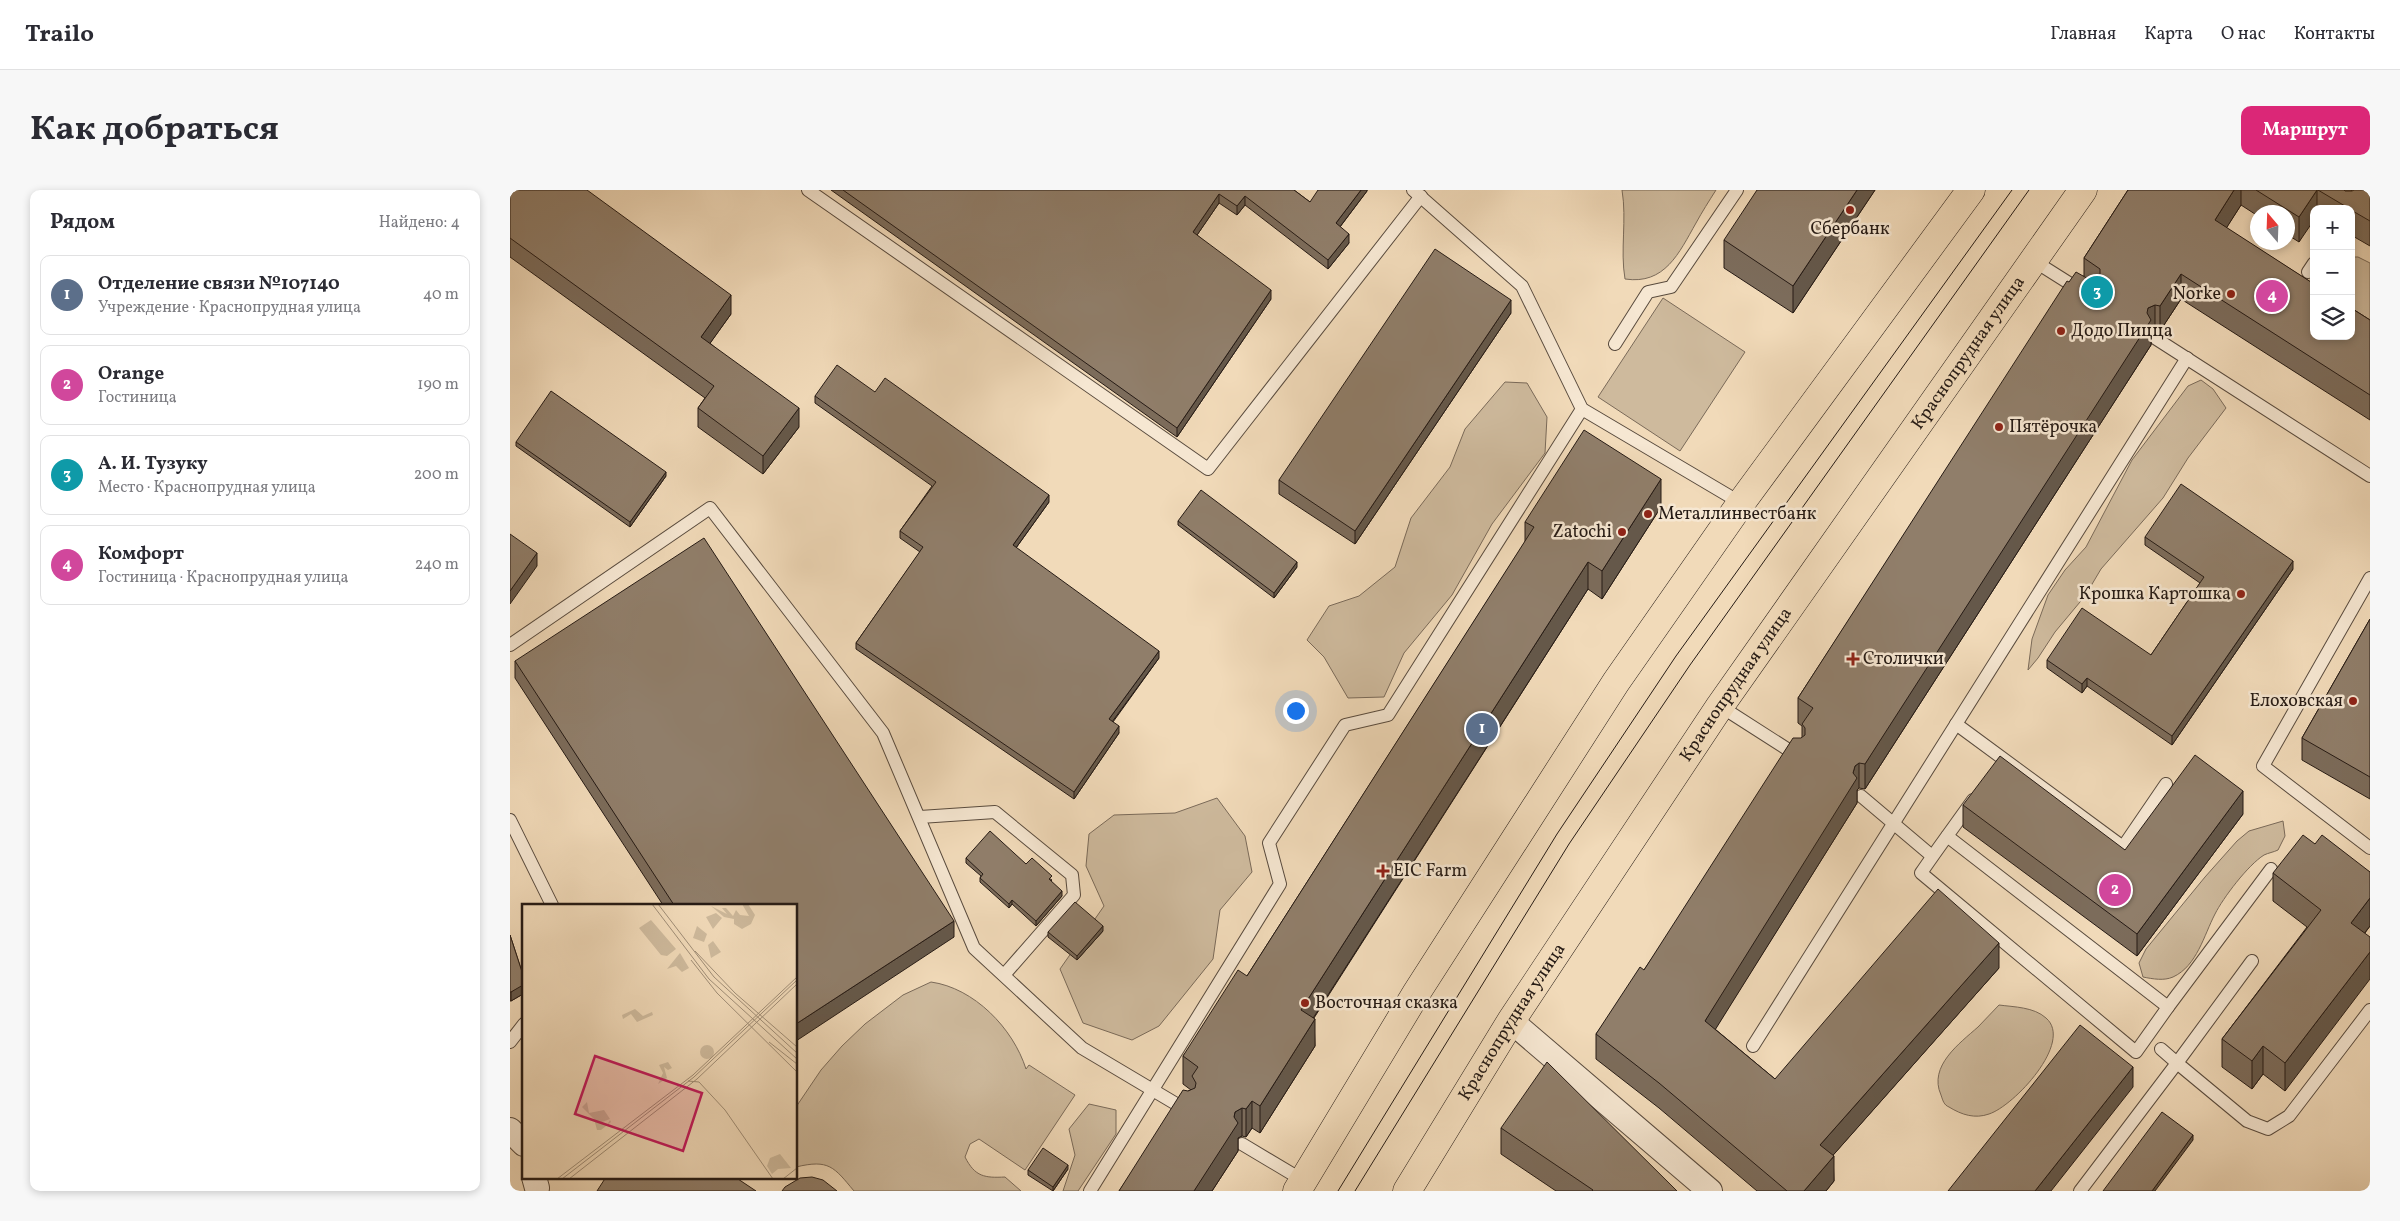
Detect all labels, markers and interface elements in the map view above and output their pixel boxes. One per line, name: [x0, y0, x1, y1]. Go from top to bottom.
text: Trailo: [25, 18, 94, 52]
text: Главная: [2050, 22, 2116, 47]
text: Карта: [2144, 22, 2193, 47]
text: О нас: [2221, 22, 2266, 47]
text: Контакты: [2294, 22, 2375, 47]
text: Как добраться: [30, 106, 279, 154]
button: Маршрут: [2241, 106, 2370, 155]
marker: Сбербанк: [1844, 204, 1856, 216]
north arrow: [2250, 205, 2295, 250]
map controls: [2310, 205, 2355, 340]
button: +: [2310, 205, 2355, 250]
text: Рядом: [50, 208, 115, 237]
text: Найдено: 4: [379, 212, 460, 234]
place label: Сбербанк: [1810, 217, 1890, 242]
button: −: [2310, 250, 2355, 295]
text: Отделение связи №107140: [98, 271, 340, 297]
street label: Краснопрудная улица: [1906, 271, 2031, 435]
pin: 3: [2081, 273, 2113, 311]
pin: 4: [2256, 277, 2288, 315]
place label: Norke: [2172, 282, 2221, 307]
text: 1: [64, 284, 70, 306]
text: 40 m: [423, 284, 459, 306]
marker: Norke: [2225, 288, 2237, 300]
button: layers: [2310, 295, 2355, 340]
text: Учреждение · Краснопрудная улица: [98, 297, 361, 319]
place label: Додо Пицца: [2071, 319, 2173, 344]
marker: Додо Пицца: [2055, 325, 2067, 337]
text: Orange: [98, 361, 164, 387]
text: 2: [63, 374, 71, 396]
text: 190 m: [417, 374, 459, 396]
text: Гостиница: [98, 387, 177, 409]
place label: Пятёрочка: [2009, 415, 2097, 440]
marker: Пятёрочка: [1993, 421, 2005, 433]
text: А. И. Тузуку: [98, 451, 208, 477]
text: 3: [63, 464, 71, 486]
text: 200 m: [414, 464, 459, 486]
text: Место · Краснопрудная улица: [98, 477, 316, 499]
place label: Металлинвестбанк: [1658, 502, 1817, 527]
marker: Металлинвестбанк: [1642, 508, 1654, 520]
place label: Zatochi: [1552, 520, 1612, 545]
marker: Zatochi: [1616, 526, 1628, 538]
text: Комфорт: [98, 541, 184, 567]
text: 4: [62, 554, 72, 576]
text: 240 m: [415, 554, 459, 576]
text: Гостиница · Краснопрудная улица: [98, 567, 349, 589]
place label: Крошка Картошка: [2079, 582, 2231, 607]
marker: Крошка Картошка: [2235, 588, 2247, 600]
street label: Краснопрудная улица: [1674, 602, 1798, 767]
place label: Столички: [1863, 647, 1944, 672]
marker: Столички: [1847, 653, 1859, 665]
place label: Елоховская: [2249, 689, 2343, 714]
marker: Елоховская: [2347, 695, 2359, 707]
your location: [1283, 698, 1309, 724]
pin: 1: [1466, 710, 1498, 748]
place label: EIC Farm: [1393, 859, 1467, 884]
marker: EIC Farm: [1377, 865, 1389, 877]
pin: 2: [2099, 871, 2131, 909]
inset map: [522, 904, 798, 1178]
street label: Краснопрудная улица: [1453, 938, 1572, 1106]
place label: Восточная сказка: [1315, 991, 1458, 1016]
marker: Восточная сказка: [1299, 997, 1311, 1009]

